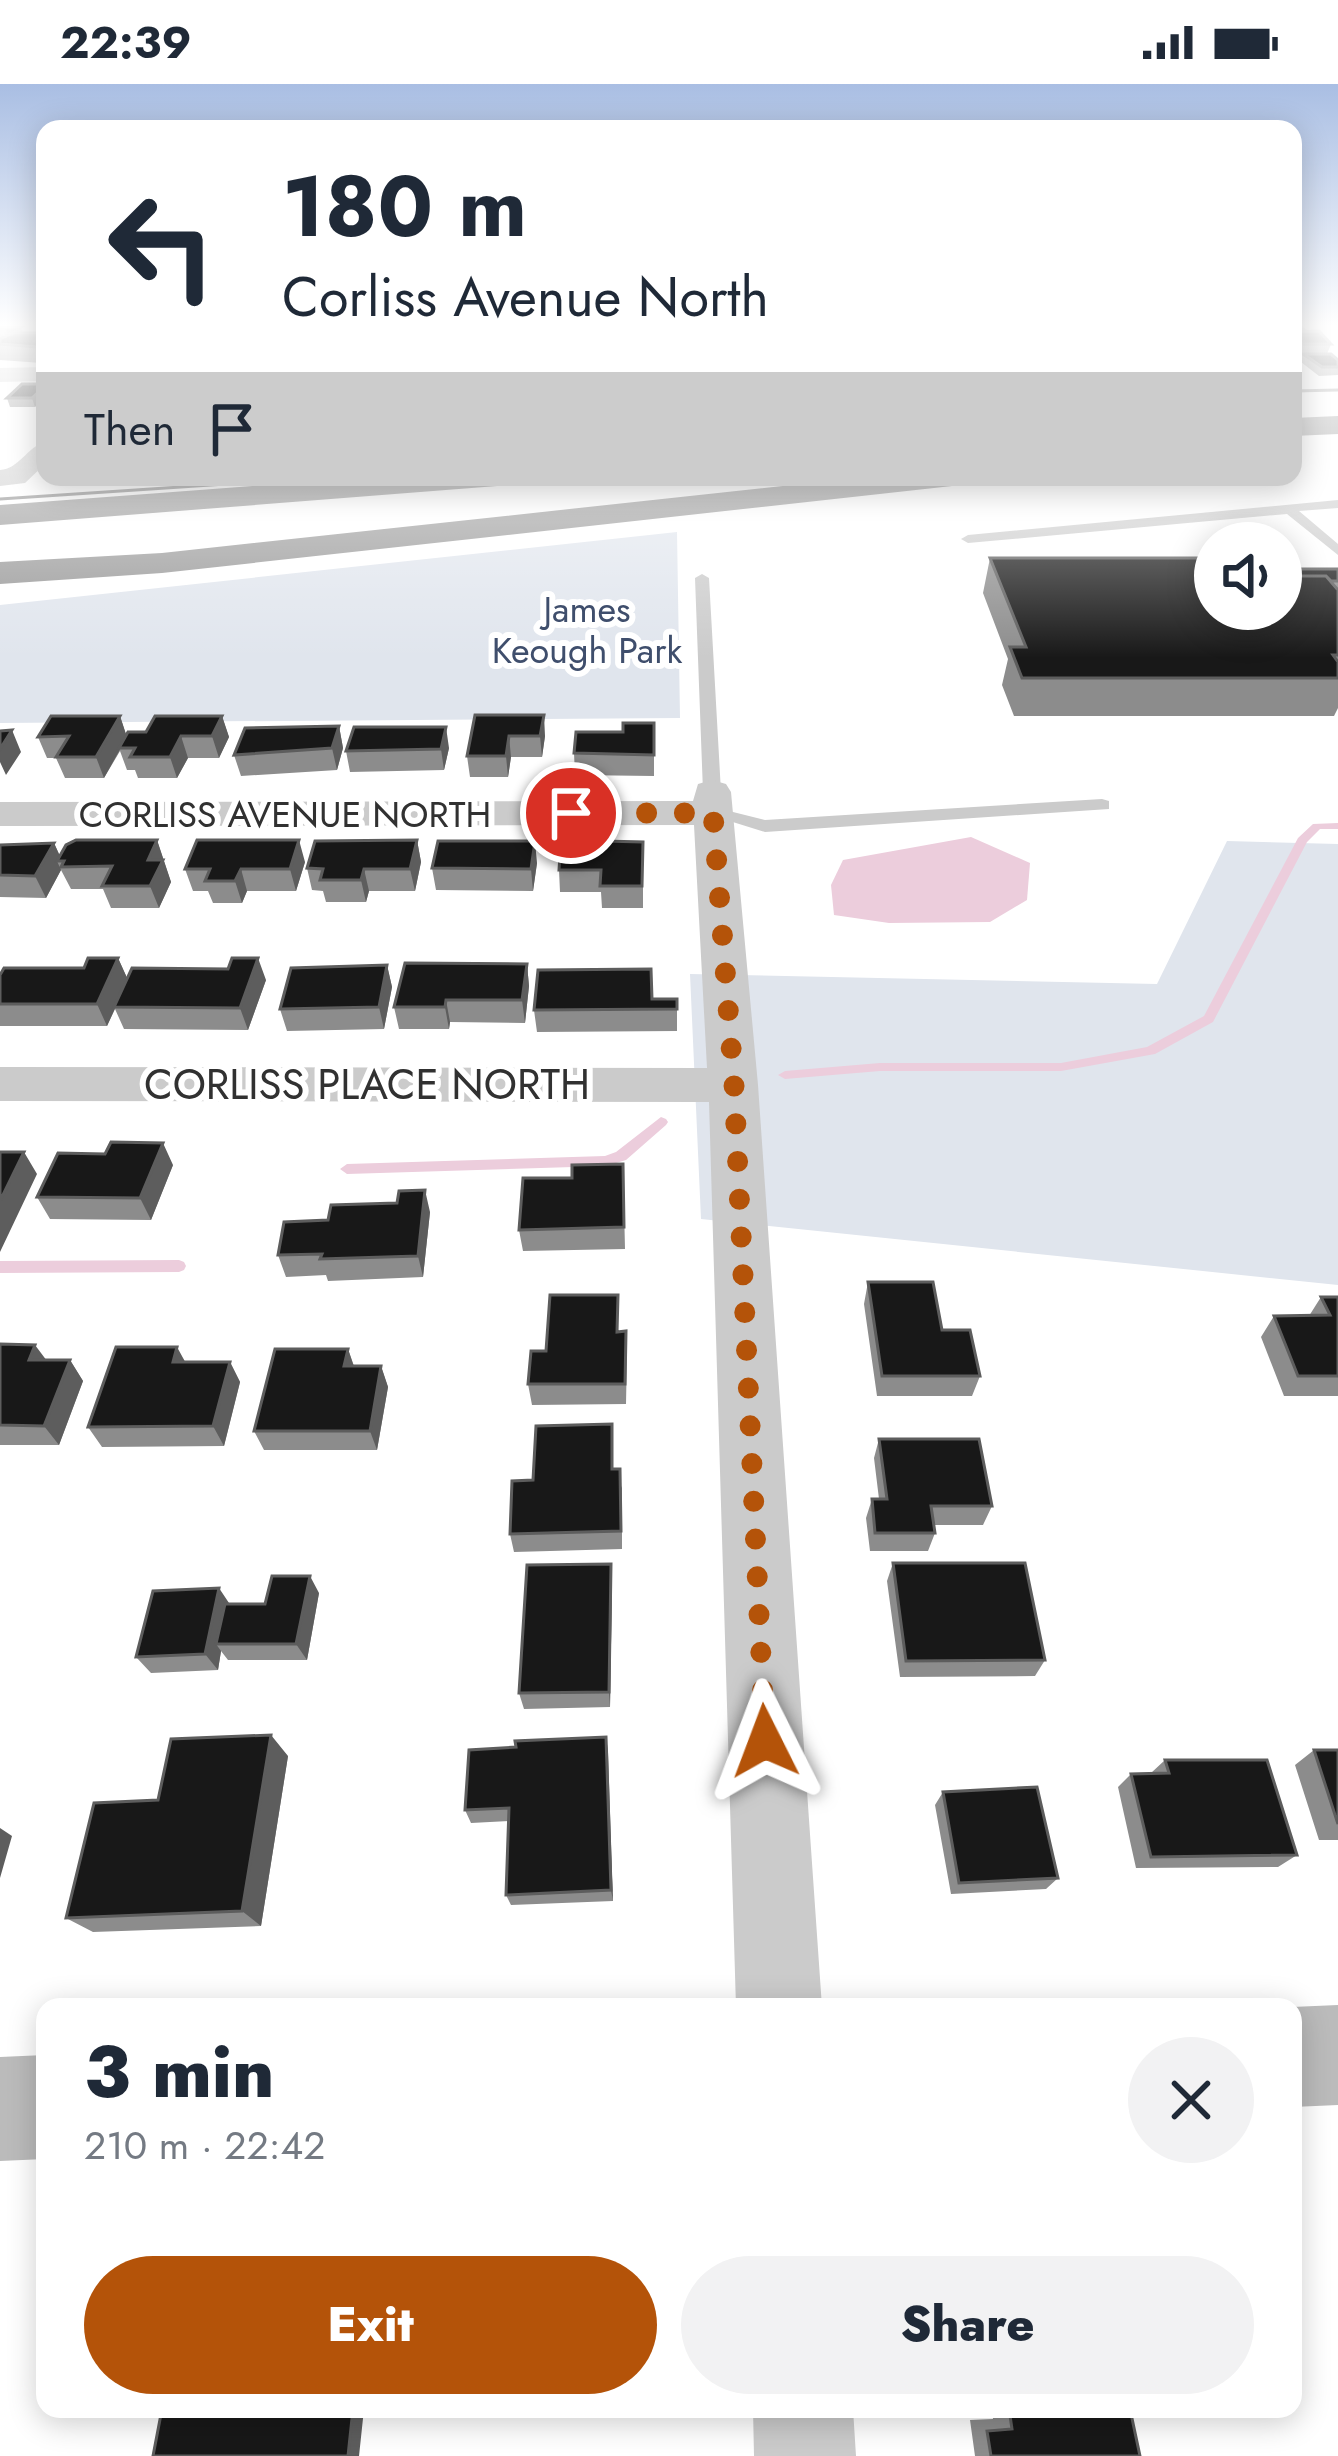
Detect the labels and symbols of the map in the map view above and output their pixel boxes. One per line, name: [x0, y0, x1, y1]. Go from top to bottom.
park label: James Keough Park: [492, 583, 683, 676]
pin: [520, 762, 622, 864]
street label: CORLISS AVENUE NORTH: [79, 788, 491, 840]
street label: CORLISS PLACE NORTH: [144, 1054, 590, 1115]
position arrow: [702, 1678, 828, 1804]

